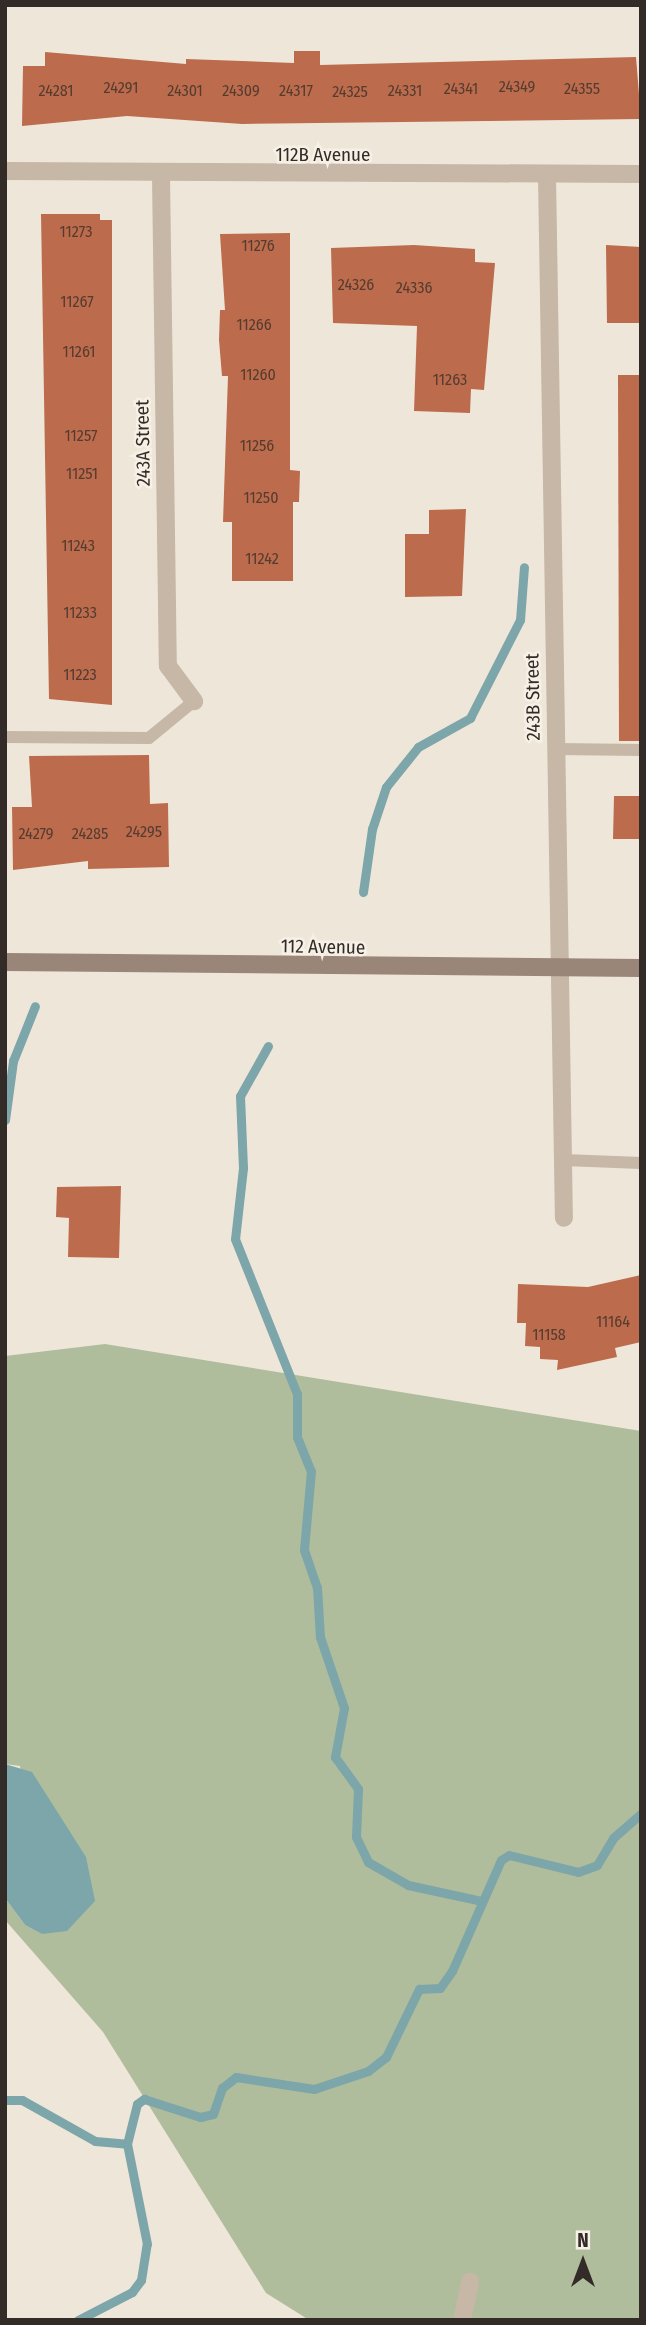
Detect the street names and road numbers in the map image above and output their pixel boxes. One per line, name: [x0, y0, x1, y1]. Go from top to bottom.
street label: 112B Avenue: [276, 144, 370, 166]
street label: 243A Street: [131, 399, 155, 487]
street label: 243B Street: [521, 653, 545, 741]
street label: 112 Avenue: [281, 935, 365, 959]

